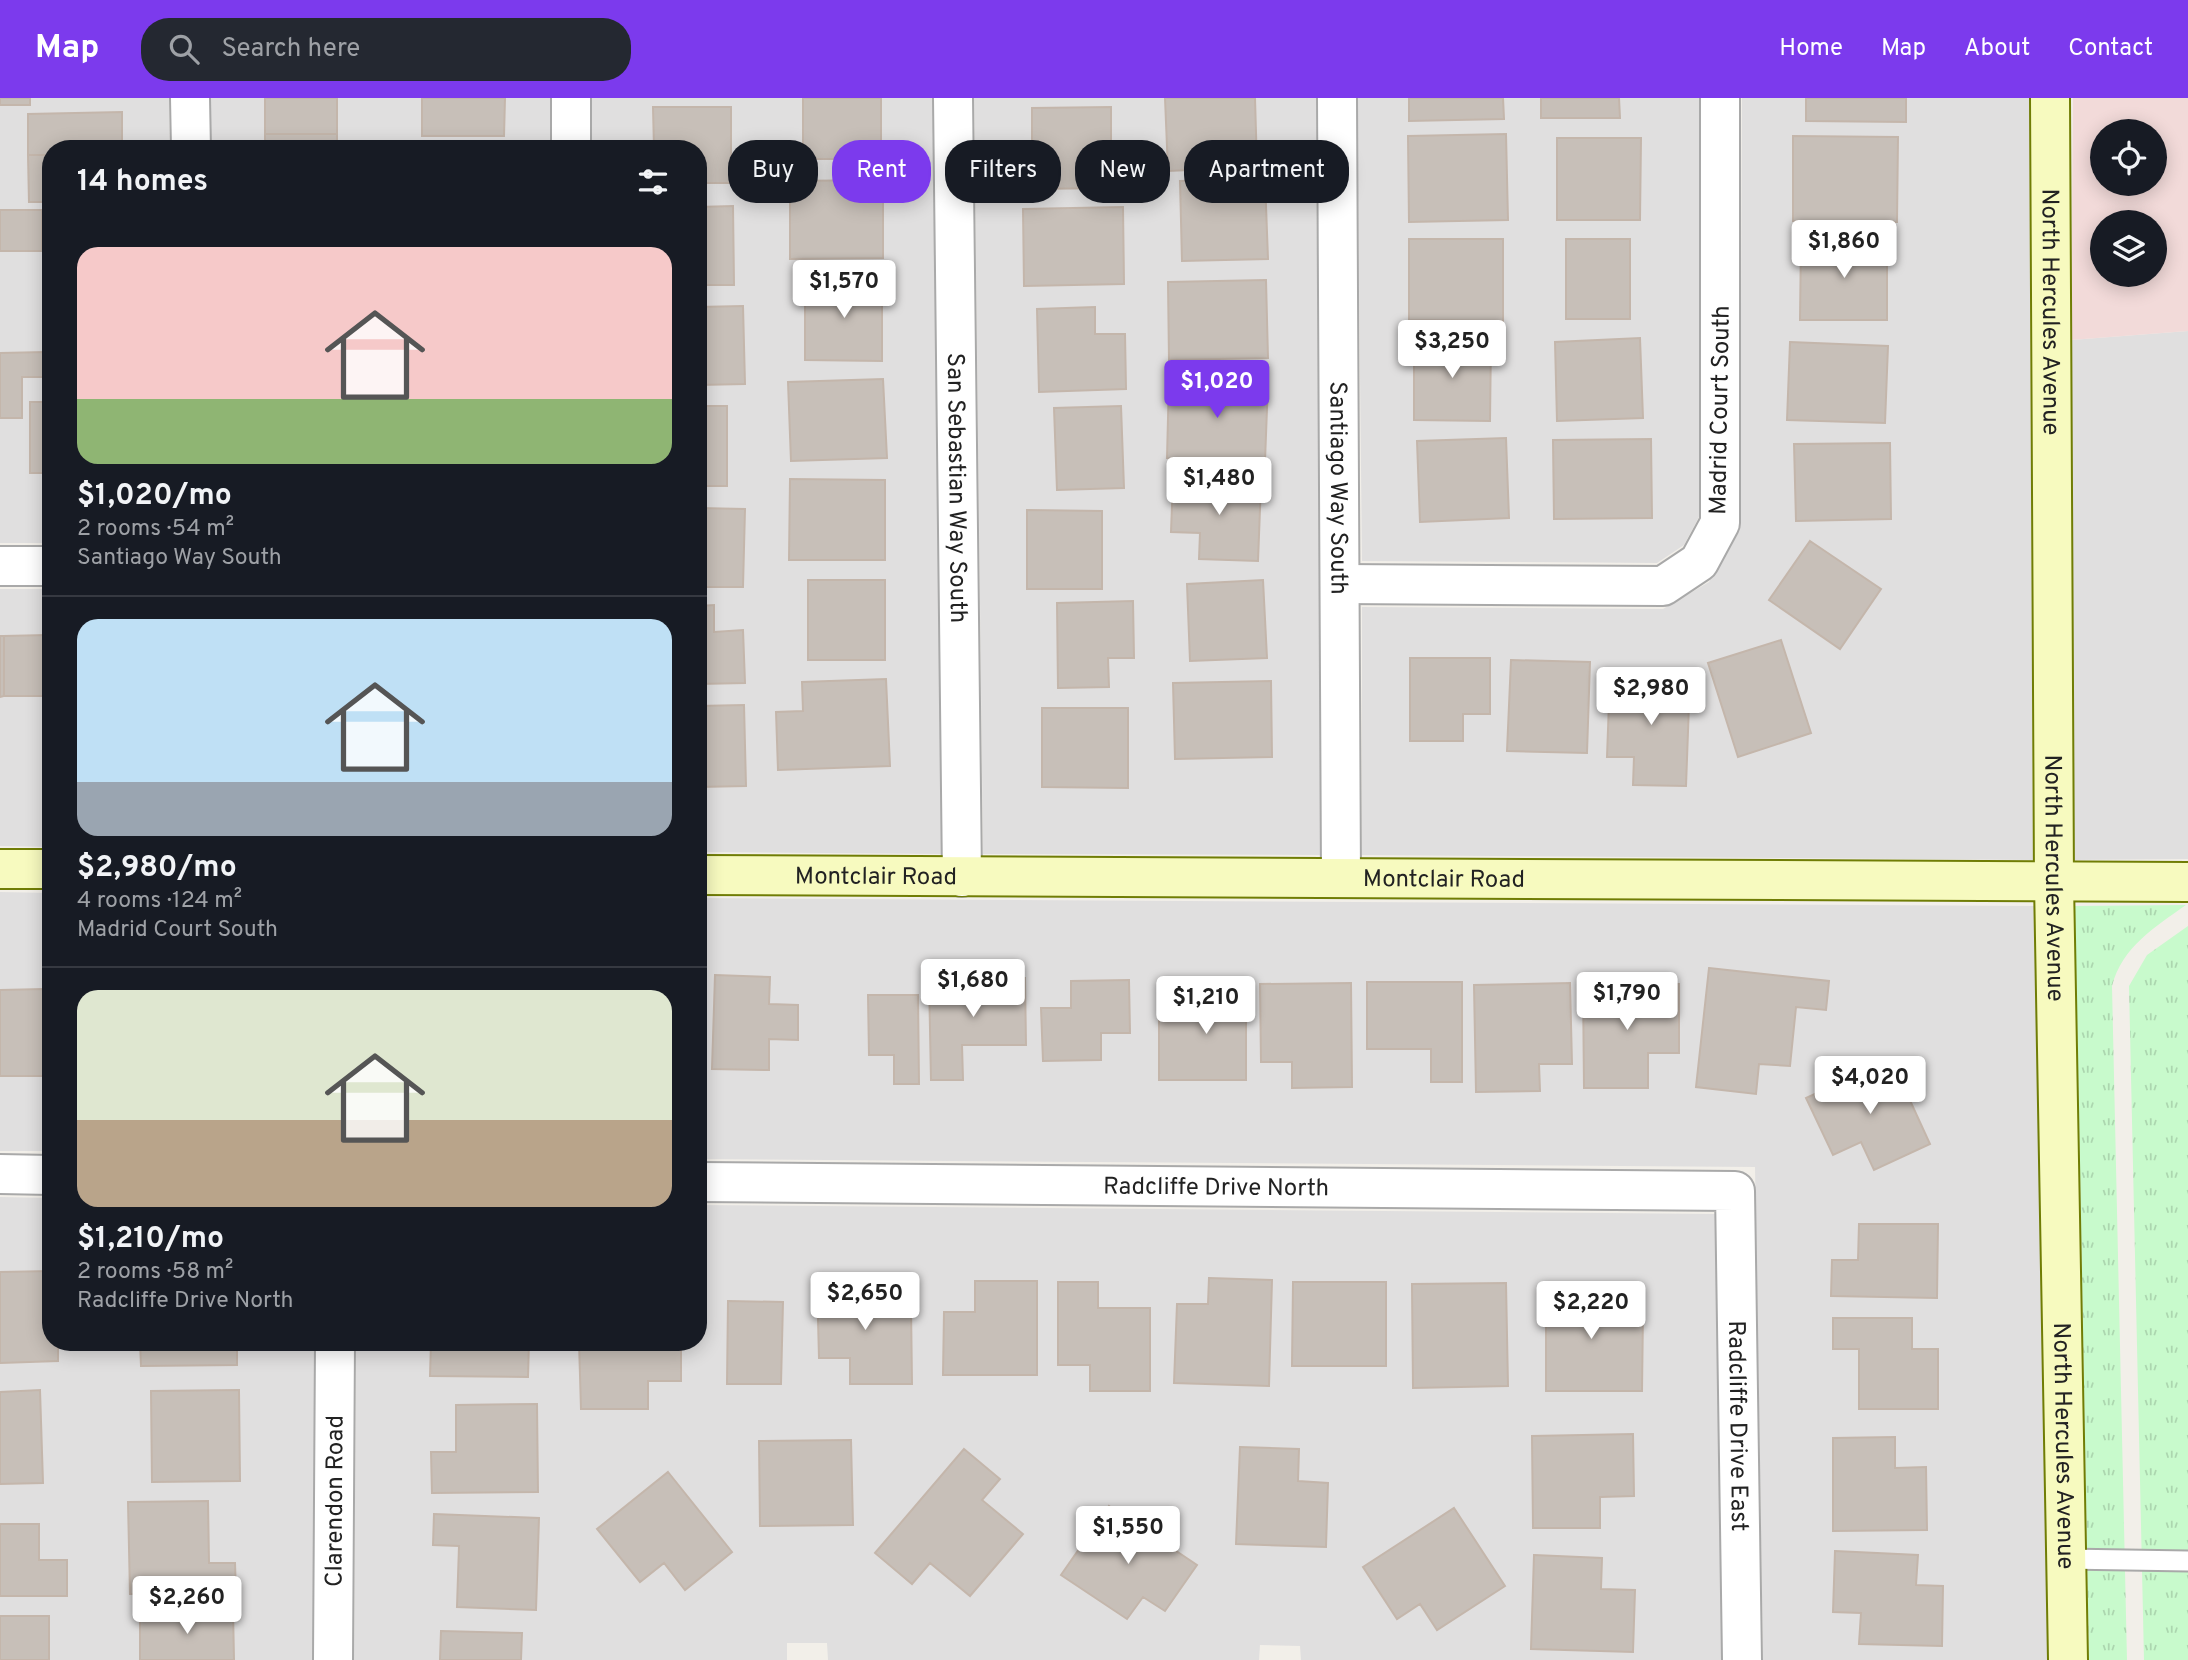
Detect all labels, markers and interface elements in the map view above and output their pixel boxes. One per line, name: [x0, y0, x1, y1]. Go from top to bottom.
search box: [141, 18, 631, 81]
text: Map: [35, 28, 99, 70]
icon: search: [165, 30, 203, 68]
text: Search here: [221, 33, 360, 66]
text: Home: [1779, 34, 1843, 64]
text: Map: [1881, 34, 1926, 64]
text: About: [1964, 34, 2030, 64]
text: Contact: [2068, 34, 2153, 64]
map controls: [2090, 119, 2167, 287]
button: locate: [2090, 119, 2167, 196]
chip: Buy: [728, 140, 818, 203]
chip: Rent: [832, 140, 931, 203]
chip: Filters: [945, 140, 1061, 203]
chip: New: [1075, 140, 1170, 203]
chip: Apartment: [1184, 140, 1349, 203]
icon: filters: [634, 163, 672, 201]
text: 14 homes: [77, 164, 208, 201]
street label: North Hercules Avenue: [2033, 188, 2065, 436]
button: layers: [2090, 210, 2167, 287]
pin: $1,860: [1787, 220, 1901, 280]
text: $1,860: [1808, 228, 1880, 257]
pin: $1,570: [787, 260, 901, 320]
text: $1,570: [809, 268, 879, 297]
icon: home: [312, 292, 438, 418]
street label: Madrid Court South: [1704, 305, 1738, 515]
pin: $3,250: [1395, 320, 1509, 380]
text: $3,250: [1414, 328, 1490, 357]
street label: San Sebastian Way South: [939, 353, 972, 623]
pin: $1,020: [1160, 360, 1274, 420]
text: $1,020: [1180, 368, 1254, 397]
street label: Santiago Way South: [1321, 381, 1353, 595]
pin: $1,480: [1162, 458, 1276, 517]
text: $1,480: [1182, 465, 1256, 494]
text: $1,020/mo: [77, 478, 232, 515]
text: 2 rooms · 54 m²: [77, 515, 234, 544]
text: Santiago Way South: [77, 544, 282, 573]
icon: home: [312, 664, 438, 790]
pin: $2,980: [1594, 668, 1708, 727]
text: $2,980: [1612, 675, 1690, 704]
street label: North Hercules Avenue: [2036, 754, 2069, 1002]
text: $2,980/mo: [77, 850, 237, 887]
street label: Montclair Road: [795, 862, 957, 893]
street label: Montclair Road: [1363, 865, 1525, 896]
text: 4 rooms · 124 m²: [77, 887, 242, 916]
text: Madrid Court South: [77, 916, 278, 945]
pin: $1,680: [916, 960, 1030, 1019]
text: $1,680: [937, 967, 1009, 996]
pin: $1,790: [1570, 972, 1684, 1032]
pin: $1,210: [1149, 976, 1263, 1036]
text: $1,790: [1593, 980, 1661, 1009]
text: $1,210: [1172, 984, 1240, 1013]
icon: home: [312, 1035, 438, 1161]
pin: $4,020: [1813, 1056, 1927, 1116]
text: $4,020: [1831, 1064, 1909, 1093]
street label: Radcliffe Drive North: [1103, 1173, 1329, 1204]
text: $1,210/mo: [77, 1221, 224, 1258]
text: 2 rooms · 58 m²: [77, 1258, 233, 1287]
pin: $2,650: [808, 1272, 922, 1332]
text: $2,650: [827, 1280, 903, 1309]
pin: $2,220: [1534, 1282, 1648, 1341]
text: Radcliffe Drive North: [77, 1287, 294, 1316]
text: $2,220: [1553, 1289, 1629, 1318]
street label: Radcliffe Drive East: [1720, 1320, 1753, 1532]
street label: North Hercules Avenue: [2045, 1322, 2079, 1570]
street label: Clarendon Road: [320, 1415, 352, 1587]
pin: $1,550: [1071, 1506, 1185, 1566]
text: $1,550: [1092, 1514, 1164, 1543]
pin: $2,260: [130, 1576, 244, 1636]
text: $2,260: [149, 1584, 226, 1613]

